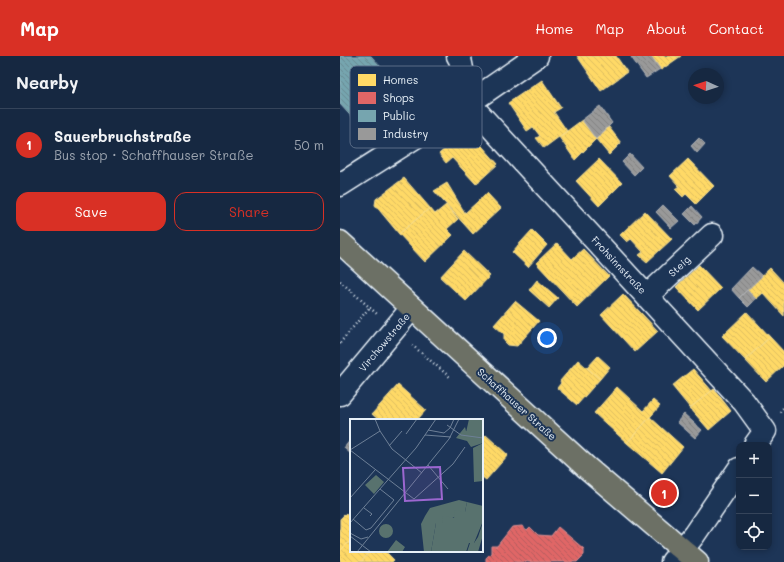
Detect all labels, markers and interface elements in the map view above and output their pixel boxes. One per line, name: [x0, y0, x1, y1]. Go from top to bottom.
text: Map: [20, 16, 59, 41]
text: Home: [535, 19, 573, 38]
text: Map: [595, 19, 624, 38]
text: About: [646, 19, 687, 38]
text: Contact: [709, 19, 764, 38]
legend: [350, 66, 482, 148]
north arrow: [688, 68, 724, 104]
text: Nearby: [16, 71, 78, 93]
text: Homes: [383, 72, 418, 87]
text: Shops: [383, 90, 414, 105]
text: Public: [383, 108, 415, 123]
text: Sauerbruchstraße: [54, 126, 191, 146]
text: Industry: [383, 126, 429, 141]
text: 1: [26, 136, 32, 153]
text: 50 m: [294, 136, 324, 153]
text: Bus stop · Schaffhauser Straße: [54, 146, 253, 163]
button: Save: [16, 192, 166, 231]
button: Share: [174, 192, 324, 231]
street label: Frohsinnstraße: [589, 233, 649, 297]
street label: Steig: [665, 252, 693, 280]
street label: Virchowstraße: [355, 310, 413, 374]
your location: [537, 328, 557, 348]
street label: Schaffhauser Straße: [475, 365, 559, 443]
inset map: [350, 419, 483, 552]
map controls: [736, 442, 772, 550]
button: +: [736, 442, 772, 478]
pin: 1: [651, 478, 677, 508]
button: −: [736, 478, 772, 514]
button: locate: [736, 514, 772, 550]

